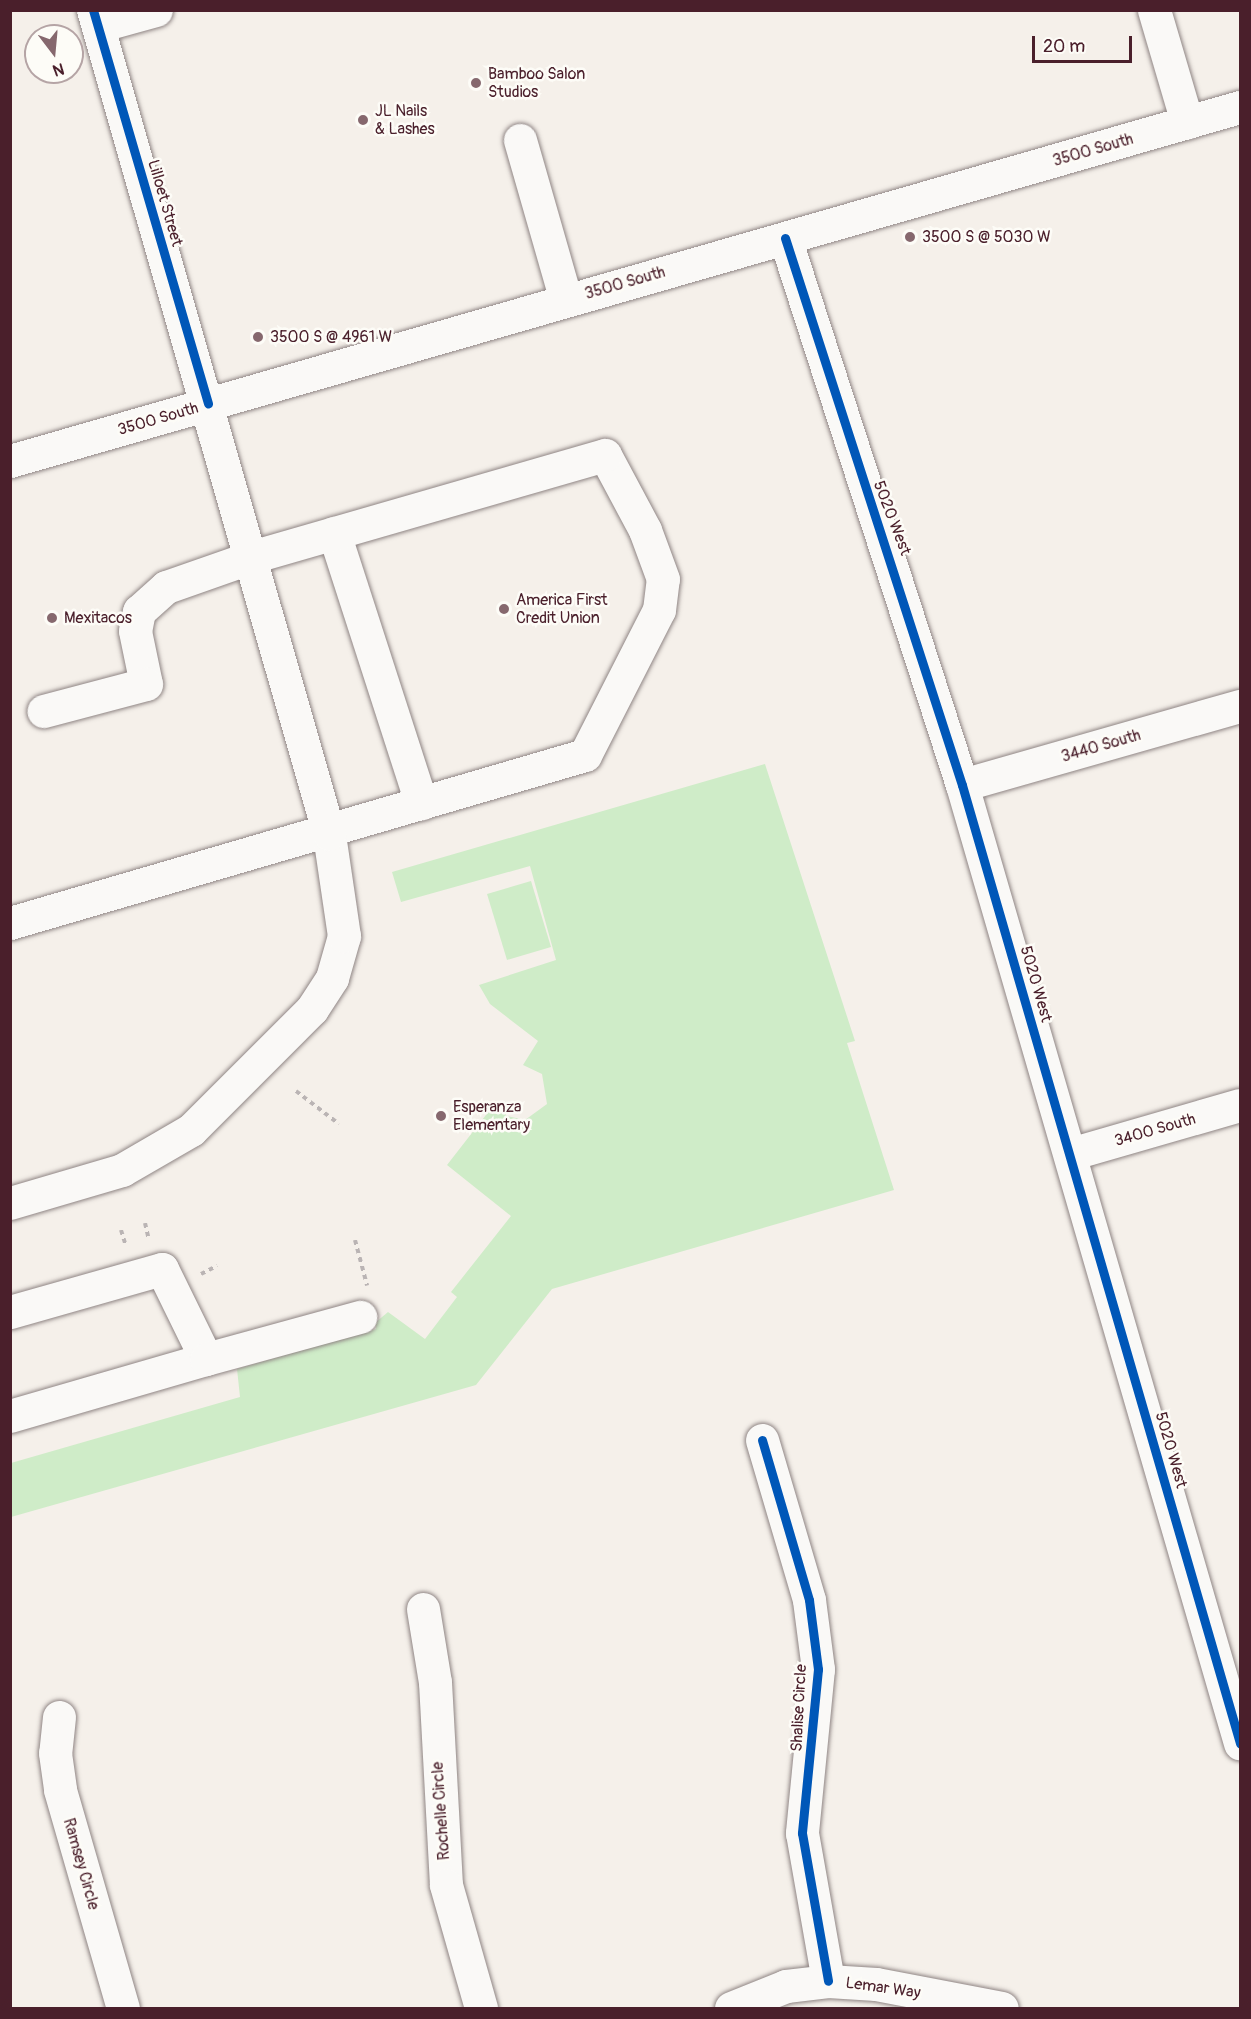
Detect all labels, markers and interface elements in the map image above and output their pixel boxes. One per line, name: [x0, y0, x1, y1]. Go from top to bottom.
north arrow: [24, 24, 84, 84]
scale bar: [1035, 24, 1136, 62]
text: 20 m: [1043, 35, 1085, 58]
text: N: [50, 58, 66, 80]
place label: Bamboo Salon Studios: [488, 64, 585, 102]
marker: Bamboo Salon Studios: [469, 76, 483, 90]
place label: JL Nails & Lashes: [375, 101, 435, 139]
marker: JL Nails & Lashes: [356, 113, 370, 127]
street label: 3500 South: [1051, 129, 1135, 171]
street label: Lilloet Street: [143, 157, 187, 249]
place label: 3500 S @ 5030 W: [922, 227, 1051, 247]
marker: 3500 S @ 5030 W: [903, 230, 917, 244]
street label: 3500 South: [583, 262, 667, 304]
place label: 3500 S @ 4961 W: [270, 327, 392, 347]
marker: 3500 S @ 4961 W: [251, 330, 265, 344]
street label: 3500 South: [116, 398, 200, 440]
street label: 5020 West: [869, 478, 915, 558]
place label: America First Credit Union: [516, 590, 608, 628]
marker: America First Credit Union: [497, 602, 511, 616]
place label: Mexitacos: [64, 608, 132, 628]
marker: Mexitacos: [45, 611, 59, 625]
street label: 3440 South: [1059, 725, 1143, 767]
street label: 5020 West: [1016, 944, 1056, 1024]
place label: Esperanza Elementary: [453, 1097, 530, 1135]
marker: Esperanza Elementary: [434, 1109, 448, 1123]
street label: 3400 South: [1112, 1109, 1198, 1151]
street label: 5020 West: [1151, 1410, 1191, 1490]
street label: Shalise Circle: [787, 1664, 811, 1752]
street label: Rochelle Circle: [428, 1761, 454, 1861]
street label: Ramsey Circle: [59, 1816, 103, 1912]
street label: Lemar Way: [844, 1973, 922, 2003]

